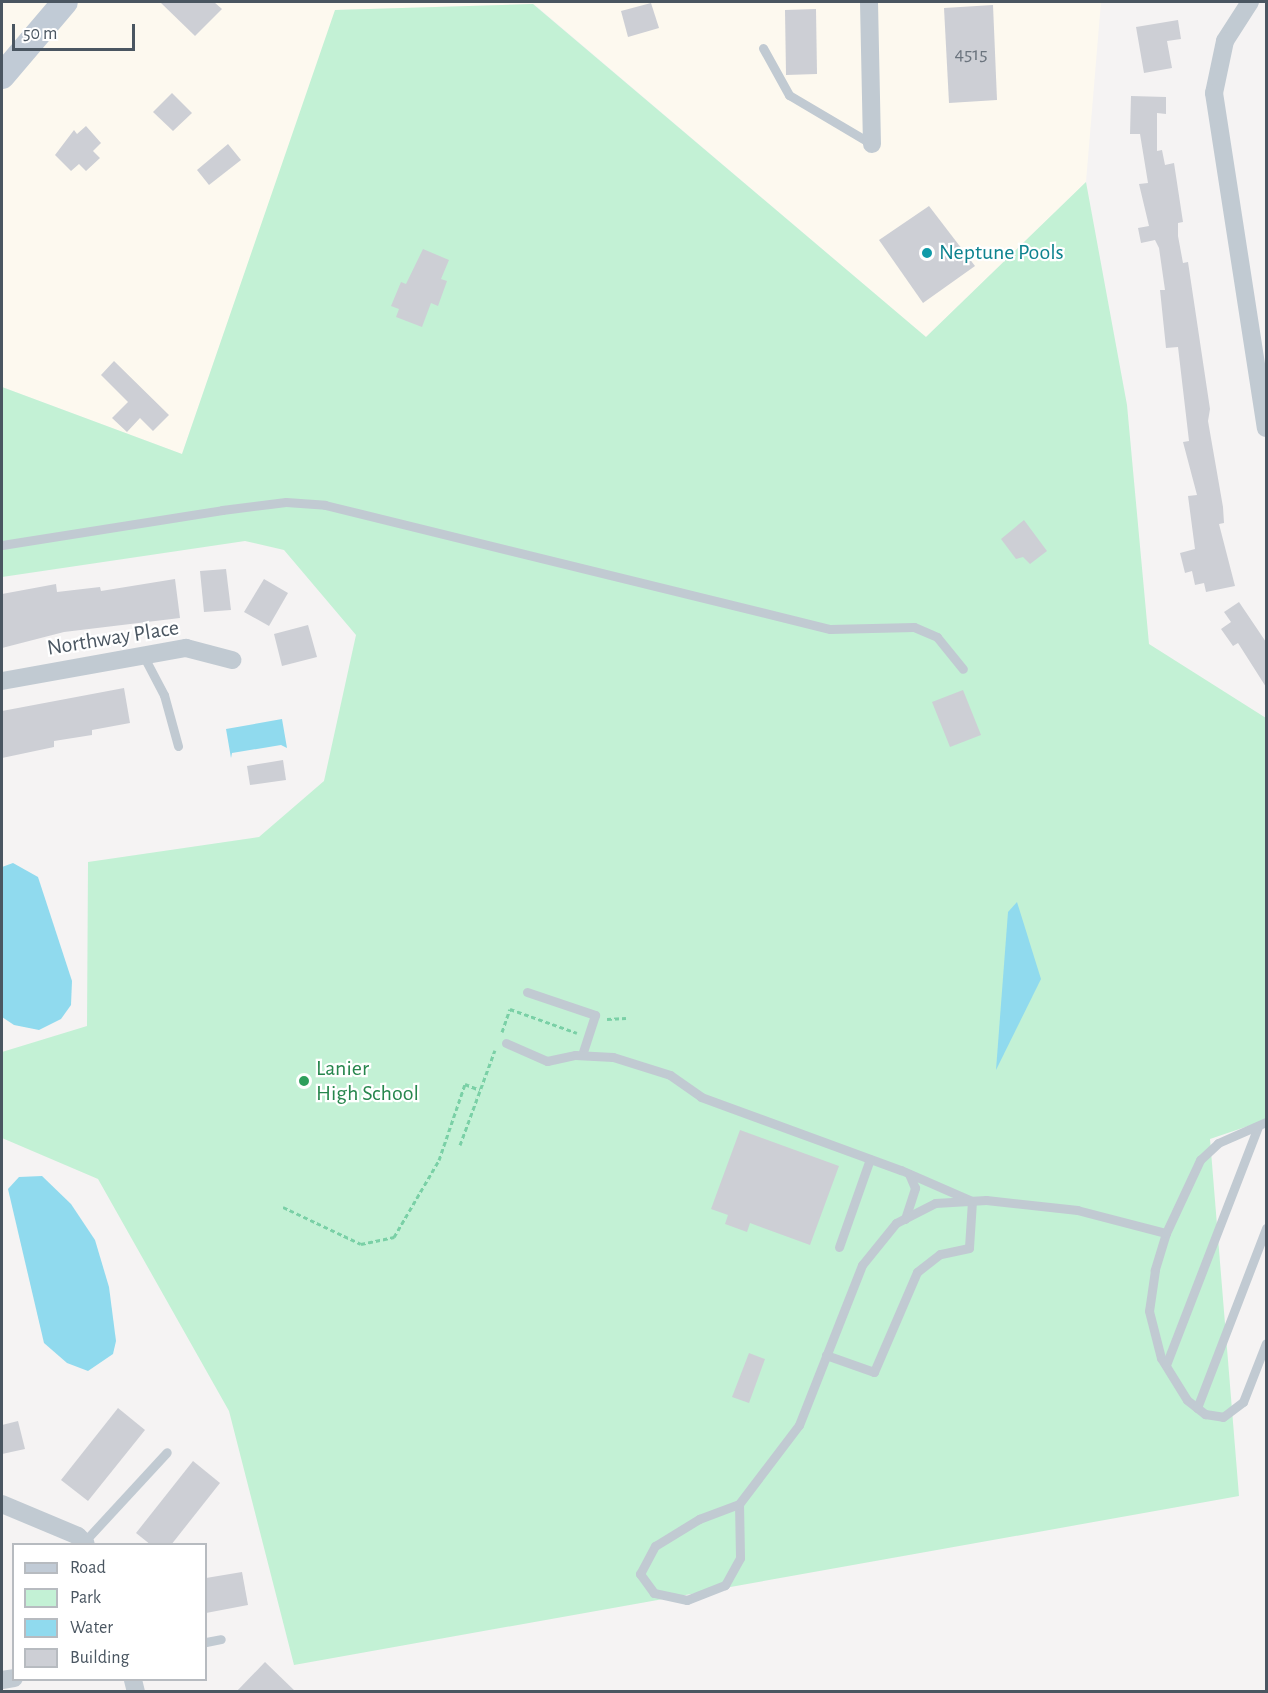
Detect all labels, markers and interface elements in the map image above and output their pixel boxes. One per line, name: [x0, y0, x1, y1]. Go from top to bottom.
scale bar: [15, 12, 138, 50]
text: 50 m: [23, 25, 57, 43]
house number: 4515: [954, 42, 988, 66]
place label: Neptune Pools: [939, 240, 1064, 266]
marker: Neptune Pools: [920, 246, 934, 260]
street label: Northway Place: [45, 615, 181, 661]
place label: Lanier High School: [316, 1055, 419, 1106]
marker: Lanier High School: [297, 1074, 311, 1088]
legend: [12, 1543, 207, 1681]
text: Road: [70, 1559, 106, 1577]
text: Park: [70, 1589, 101, 1607]
text: Water: [70, 1619, 113, 1637]
text: Building: [70, 1649, 129, 1667]

